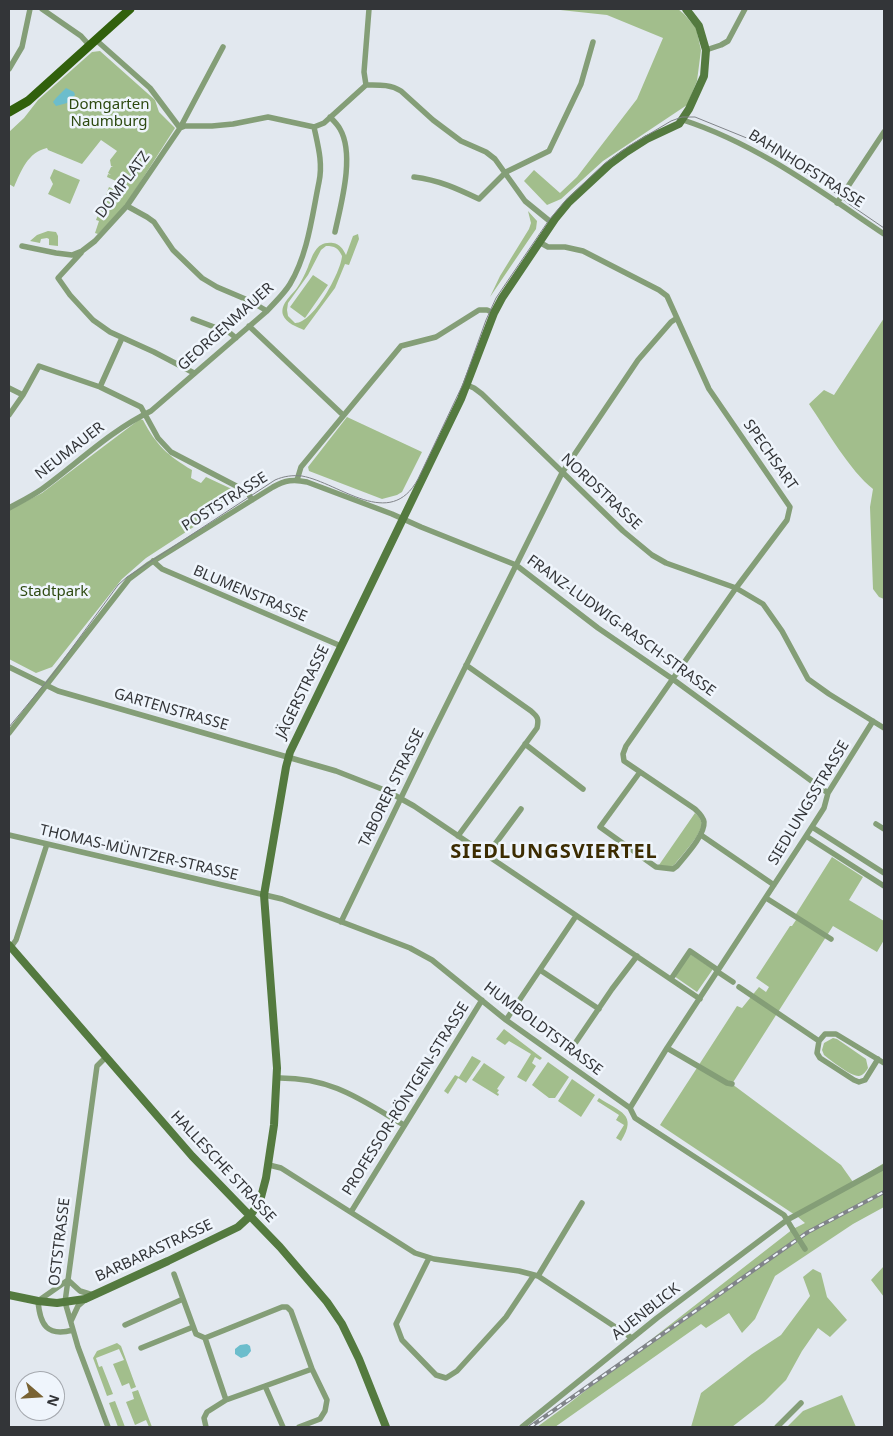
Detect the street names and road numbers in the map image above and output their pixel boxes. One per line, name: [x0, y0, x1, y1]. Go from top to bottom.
street label: BAHNHOFSTRASSE: [745, 126, 867, 212]
street label: DOMPLATZ: [92, 148, 154, 222]
street label: GEORGENMAUER: [174, 279, 278, 375]
street label: SPECHSART: [739, 416, 801, 494]
street label: NEUMAUER: [32, 419, 108, 483]
street label: NORDSTRASSE: [557, 450, 645, 534]
street label: POSTSTRASSE: [179, 468, 271, 536]
street label: FRANZ-LUDWIG-RASCH-STRASSE: [523, 552, 719, 700]
street label: BLUMENSTRASSE: [190, 562, 310, 626]
street label: JÄGERSTRASSE: [272, 642, 334, 742]
street label: GARTENSTRASSE: [112, 685, 230, 735]
street label: TABORER STRASSE: [356, 726, 428, 850]
street label: SIEDLUNGSSTRASSE: [765, 737, 853, 869]
street label: THOMAS-MÜNTZER-STRASSE: [38, 821, 240, 885]
street label: HUMBOLDTSTRASSE: [480, 978, 606, 1080]
street label: PROFESSOR-RÖNTGEN-STRASSE: [339, 999, 473, 1199]
street label: HALLESCHE STRASSE: [167, 1107, 279, 1227]
street label: OSTSTRASSE: [46, 1197, 74, 1287]
street label: BARBARASTRASSE: [93, 1216, 215, 1286]
street label: AUENBLICK: [608, 1280, 684, 1344]

